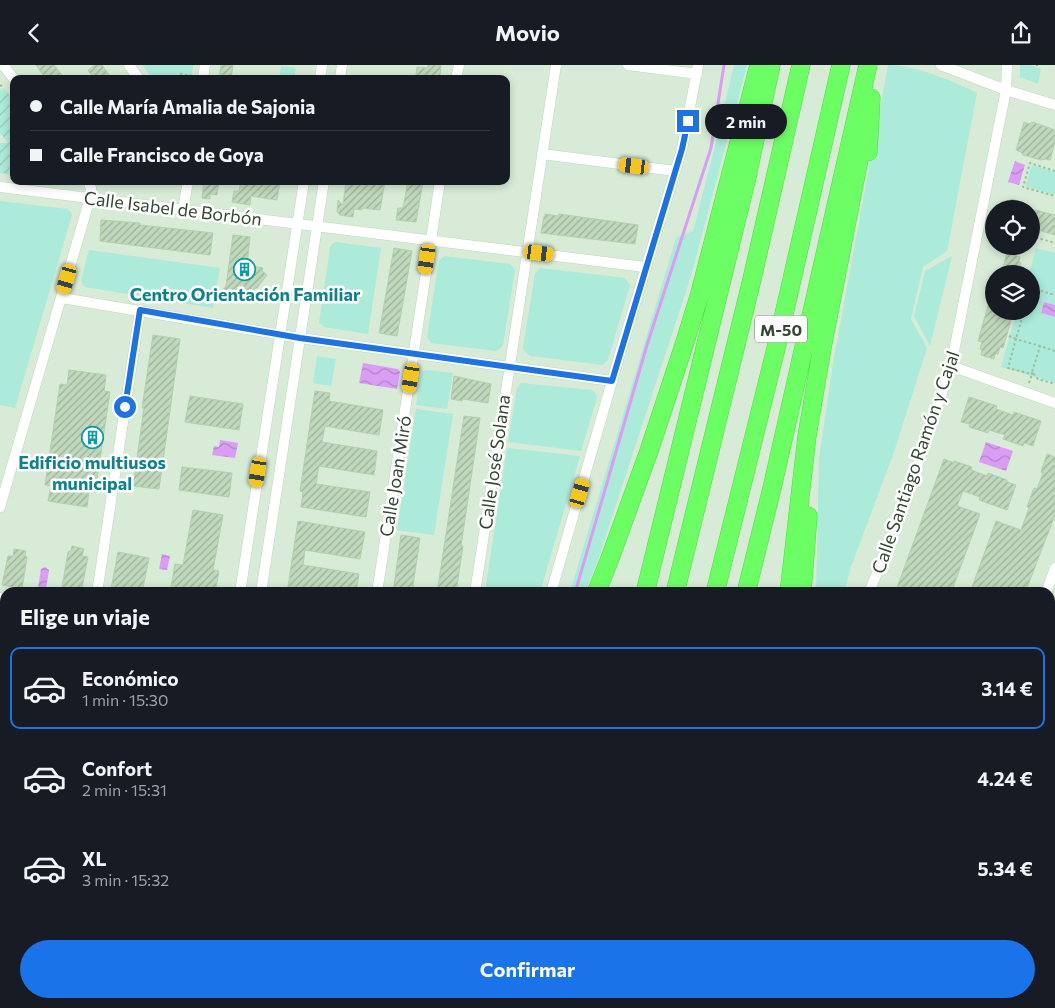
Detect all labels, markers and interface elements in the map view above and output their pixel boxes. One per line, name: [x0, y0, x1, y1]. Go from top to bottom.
icon: back: [20, 19, 48, 47]
text: Movio: [495, 19, 560, 46]
icon: share: [1007, 19, 1035, 47]
text: Calle María Amalia de Sajonia: [60, 95, 315, 118]
callout: 2 min: [706, 103, 788, 139]
route end: [677, 110, 699, 132]
text: 2 min: [726, 112, 766, 131]
text: Calle Francisco de Goya: [60, 143, 264, 166]
car: [618, 157, 649, 175]
street label: Calle Isabel de Borbón: [83, 186, 263, 230]
map controls: [985, 200, 1040, 320]
button: locate: [985, 200, 1040, 255]
car: [417, 243, 436, 275]
car: [523, 244, 554, 262]
building icon: Centro Orientación Familiar: [233, 257, 257, 281]
car: [55, 263, 78, 295]
button: layers: [985, 265, 1040, 320]
place label: Centro Orientación Familiar: [130, 283, 361, 305]
road number: M-50: [755, 315, 807, 343]
street label: Calle Santiago Ramón y Cajal: [867, 348, 963, 576]
car: [401, 362, 420, 394]
street label: Calle José Solana: [474, 393, 514, 531]
route start: [114, 396, 136, 418]
street label: Calle Joan Miró: [375, 414, 415, 538]
building icon: Edificio multiusos municipal: [80, 425, 104, 449]
place label: Edificio multiusos municipal: [18, 451, 166, 494]
car: [248, 456, 267, 488]
car: [568, 477, 591, 509]
text: Elige un viaje: [20, 603, 150, 630]
icon: car: [22, 666, 67, 711]
text: Económico: [82, 667, 179, 690]
text: 3.14 €: [981, 677, 1033, 700]
text: 1 min · 15:30: [82, 690, 168, 709]
icon: car: [22, 756, 67, 801]
text: Confort: [82, 757, 152, 780]
text: 4.24 €: [977, 767, 1033, 790]
text: 2 min · 15:31: [82, 780, 167, 799]
icon: car: [22, 846, 67, 891]
text: XL: [82, 847, 107, 870]
text: 5.34 €: [977, 857, 1033, 880]
text: 3 min · 15:32: [82, 870, 169, 889]
button: Confirmar: [20, 940, 1035, 998]

